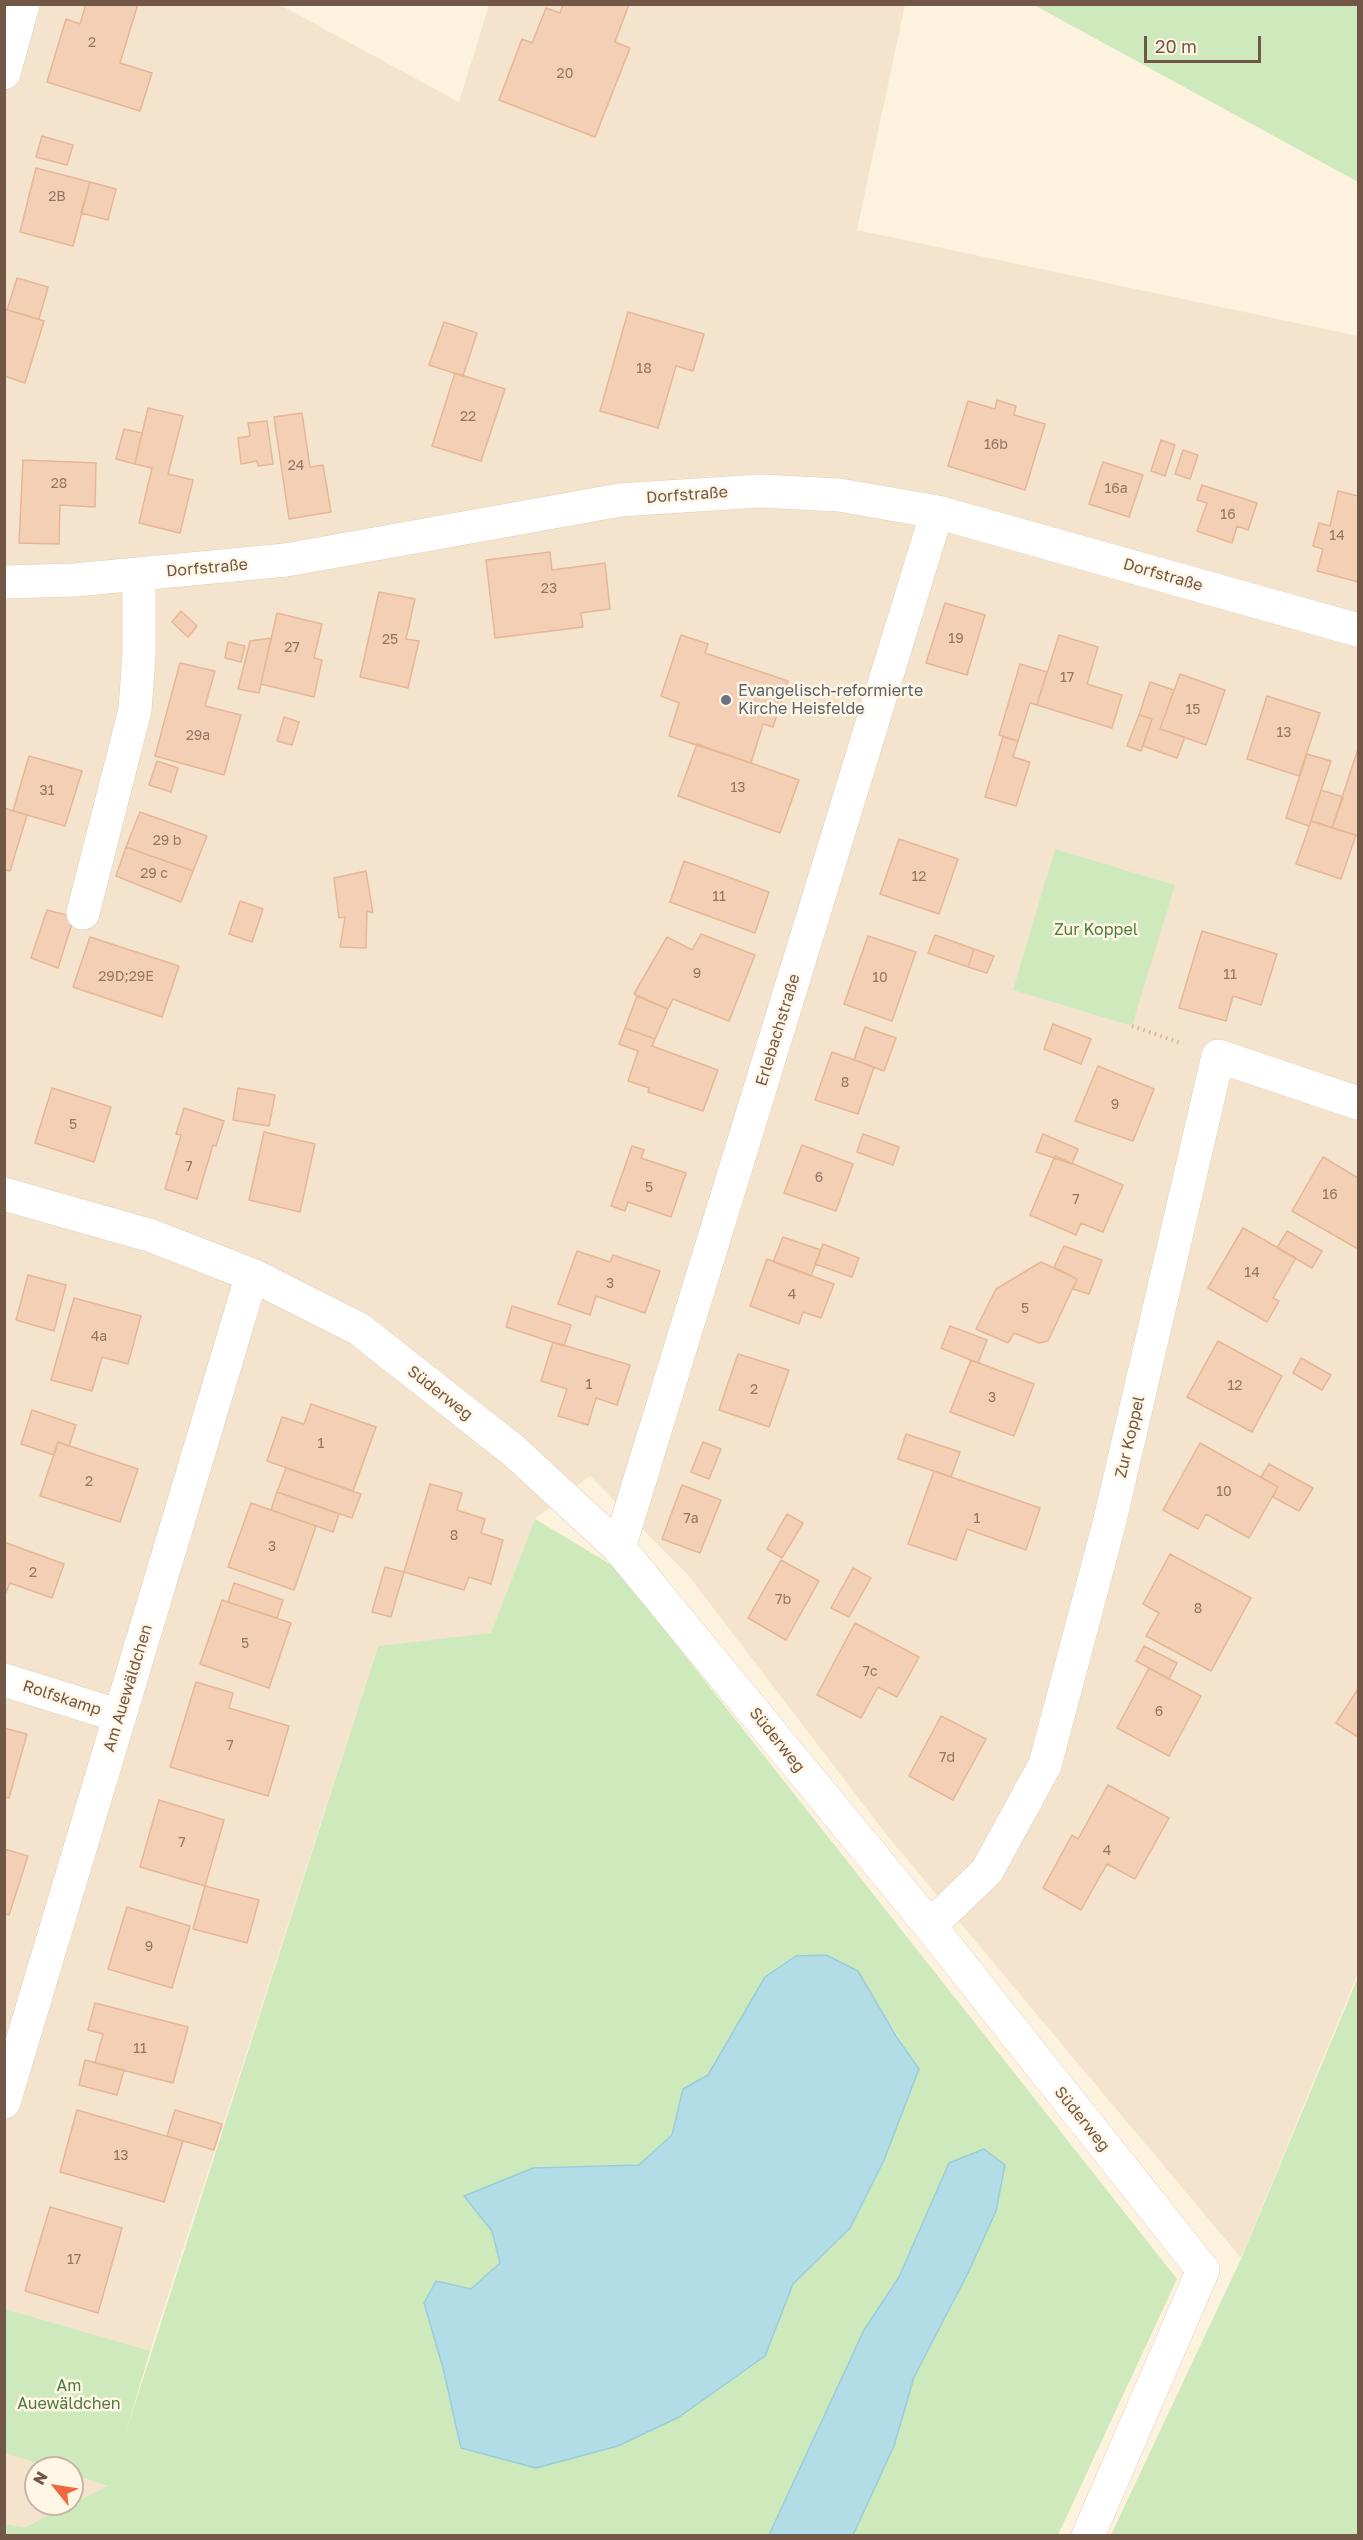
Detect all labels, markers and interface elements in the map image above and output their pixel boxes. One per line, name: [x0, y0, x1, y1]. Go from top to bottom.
scale bar: [1147, 24, 1264, 62]
house number: 2: [88, 35, 96, 51]
text: 20 m: [1155, 35, 1197, 57]
house number: 20: [557, 66, 573, 82]
house number: 2B: [48, 189, 66, 205]
house number: 18: [636, 361, 652, 377]
house number: 22: [460, 409, 476, 425]
house number: 16b: [984, 437, 1008, 453]
house number: 24: [288, 458, 304, 474]
house number: 28: [51, 476, 67, 492]
house number: 16a: [1104, 481, 1128, 497]
street label: Dorfstraße: [646, 483, 728, 507]
house number: 16: [1220, 507, 1236, 523]
house number: 14: [1329, 528, 1345, 544]
street label: Dorfstraße: [165, 555, 249, 581]
street label: Dorfstraße: [1121, 555, 1205, 595]
house number: 23: [541, 581, 557, 597]
house number: 19: [948, 631, 964, 647]
house number: 25: [382, 632, 398, 648]
house number: 27: [284, 640, 300, 656]
house number: 17: [1060, 670, 1074, 686]
place label: Evangelisch-reformierte Kirche Heisfelde: [738, 681, 923, 719]
marker: Evangelisch-reformierte Kirche Heisfelde: [719, 693, 733, 707]
house number: 15: [1186, 702, 1200, 718]
house number: 13: [1277, 725, 1291, 741]
house number: 29a: [186, 728, 210, 744]
house number: 13: [731, 780, 745, 796]
house number: 31: [40, 783, 54, 799]
house number: 29 b: [153, 833, 181, 849]
house number: 29 c: [140, 866, 168, 882]
house number: 12: [912, 869, 926, 885]
house number: 11: [712, 889, 726, 905]
park label: Zur Koppel: [1054, 920, 1138, 940]
house number: 9: [693, 966, 701, 982]
house number: 11: [1223, 967, 1237, 983]
house number: 29D;29E: [98, 969, 154, 985]
house number: 10: [872, 970, 888, 986]
street label: Erlebachstraße: [752, 972, 804, 1088]
house number: 8: [841, 1075, 849, 1091]
house number: 9: [1111, 1097, 1119, 1113]
house number: 5: [69, 1117, 77, 1133]
house number: 7: [185, 1159, 193, 1175]
house number: 6: [815, 1170, 823, 1186]
house number: 5: [645, 1180, 653, 1196]
house number: 16: [1322, 1187, 1338, 1203]
house number: 7: [1072, 1192, 1080, 1208]
house number: 14: [1244, 1265, 1260, 1281]
house number: 3: [606, 1276, 614, 1292]
house number: 4: [788, 1287, 796, 1303]
house number: 5: [1021, 1301, 1029, 1317]
house number: 4a: [91, 1329, 107, 1345]
street label: Süderweg: [404, 1362, 476, 1424]
house number: 1: [586, 1377, 592, 1393]
house number: 12: [1228, 1378, 1242, 1394]
house number: 2: [750, 1382, 758, 1398]
house number: 3: [988, 1390, 996, 1406]
street label: Zur Koppel: [1111, 1394, 1149, 1480]
house number: 1: [318, 1436, 324, 1452]
house number: 2: [85, 1474, 93, 1490]
house number: 10: [1216, 1484, 1232, 1500]
house number: 7a: [683, 1511, 699, 1527]
house number: 1: [974, 1511, 980, 1527]
house number: 8: [450, 1528, 458, 1544]
house number: 3: [268, 1539, 276, 1555]
house number: 2: [29, 1565, 37, 1581]
house number: 7b: [775, 1592, 791, 1608]
house number: 8: [1194, 1601, 1202, 1617]
street label: Am Auewäldchen: [99, 1622, 157, 1754]
house number: 5: [241, 1636, 249, 1652]
house number: 7c: [862, 1664, 878, 1680]
street label: Rolfskamp: [20, 1676, 104, 1720]
street label: Süderweg: [745, 1704, 809, 1776]
house number: 6: [1155, 1704, 1163, 1720]
house number: 7: [226, 1738, 234, 1754]
house number: 7d: [939, 1750, 955, 1766]
house number: 7: [178, 1835, 186, 1851]
house number: 4: [1103, 1843, 1111, 1859]
house number: 9: [145, 1939, 153, 1955]
house number: 11: [133, 2041, 147, 2057]
street label: Süderweg: [1050, 2083, 1114, 2155]
house number: 13: [114, 2148, 128, 2164]
house number: 17: [67, 2252, 81, 2268]
park label: Am Auewäldchen: [17, 2376, 121, 2414]
north arrow: [24, 2456, 84, 2516]
text: N: [28, 2468, 52, 2488]

